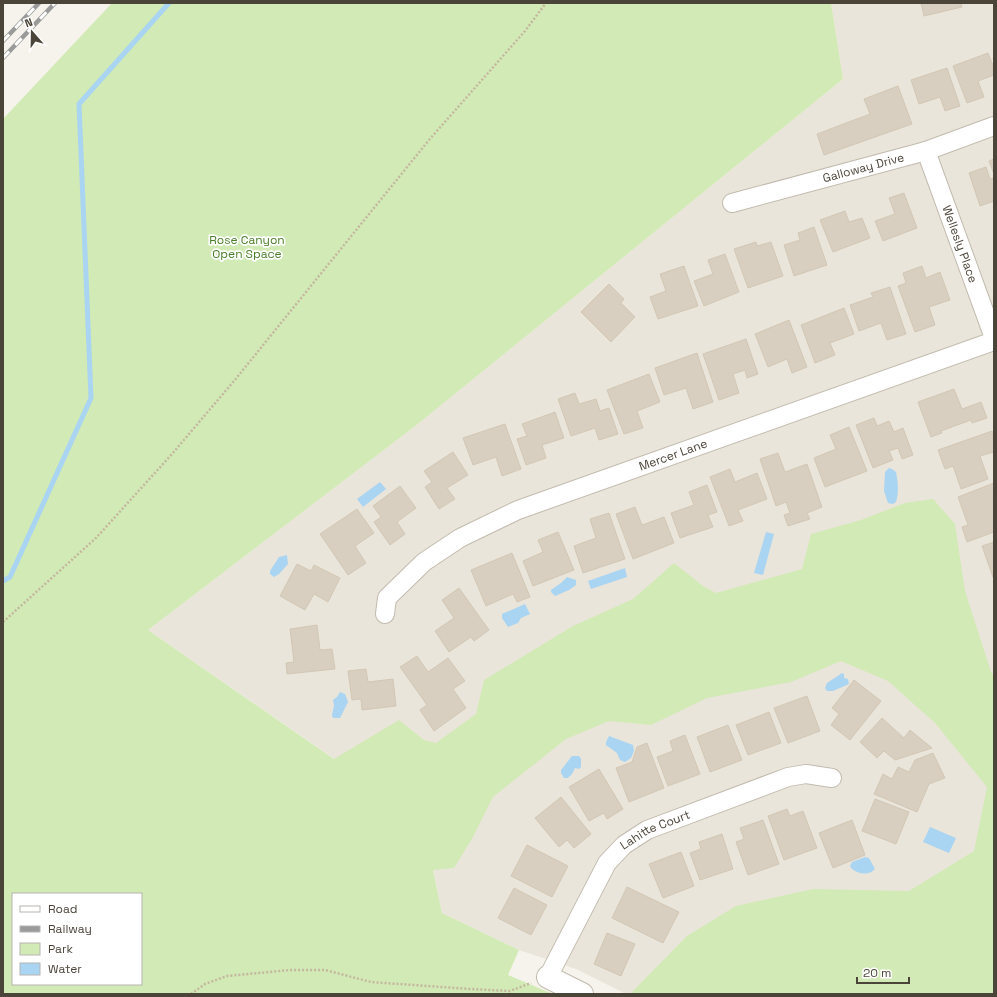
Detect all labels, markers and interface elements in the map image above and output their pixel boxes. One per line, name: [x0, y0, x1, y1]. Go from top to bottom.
north arrow: [12, 12, 52, 52]
text: N: [23, 15, 34, 30]
street label: Galloway Drive: [821, 149, 906, 186]
street label: Wellesly Place: [938, 203, 981, 285]
park label: Rose Canyon Open Space: [209, 232, 285, 262]
street label: Mercer Lane: [637, 435, 710, 474]
street label: Lahitte Court: [617, 807, 692, 853]
legend: [12, 893, 142, 985]
text: Road: [48, 901, 77, 917]
text: Railway: [48, 921, 92, 937]
text: Park: [48, 941, 73, 957]
scale bar: [857, 959, 909, 985]
text: Water: [48, 961, 82, 977]
text: 20 m: [863, 965, 891, 981]

